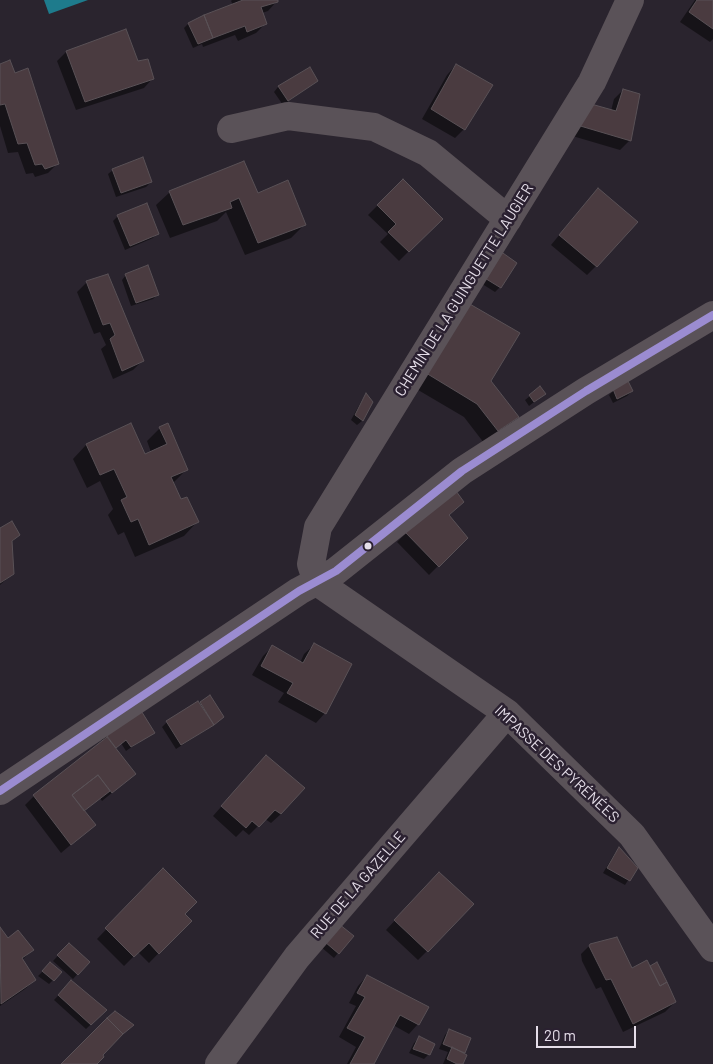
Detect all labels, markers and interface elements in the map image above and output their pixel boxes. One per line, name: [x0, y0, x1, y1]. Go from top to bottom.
street label: CHEMIN DE LA GUINGUETTE LAUGIER: [391, 180, 537, 400]
unlabelled marker: [363, 541, 373, 551]
street label: IMPASSE DES PYRÉNÉES: [491, 702, 623, 826]
street label: RUE DE LA GAZELLE: [307, 828, 409, 942]
scale bar: [538, 1016, 638, 1048]
text: 20 m: [544, 1026, 576, 1044]

